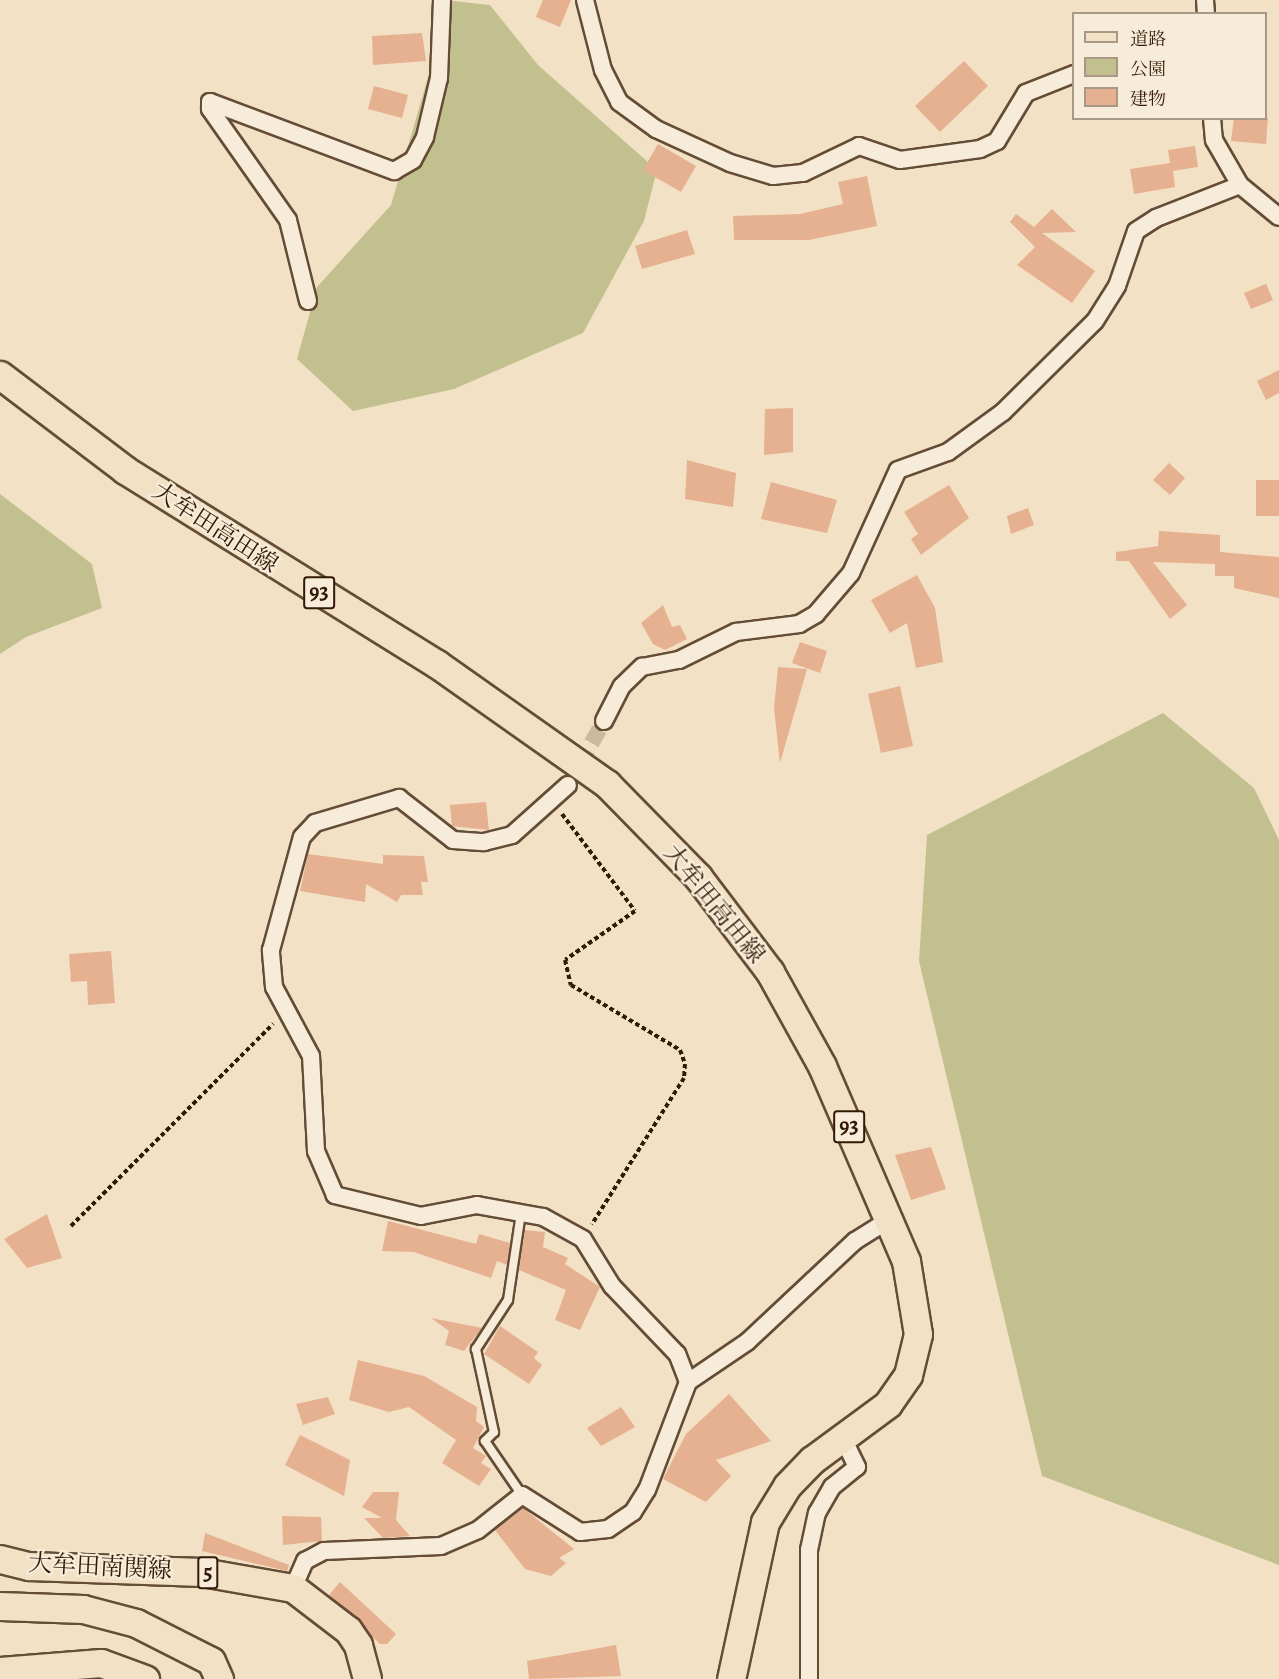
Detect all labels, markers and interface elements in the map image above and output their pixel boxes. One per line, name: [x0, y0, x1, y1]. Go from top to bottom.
legend: [1072, 12, 1267, 120]
text: 道路: [1130, 27, 1166, 51]
text: 公園: [1130, 57, 1166, 81]
text: 建物: [1130, 87, 1166, 111]
street label: 大牟田高田線: [147, 477, 283, 579]
road number: 93: [302, 574, 336, 612]
street label: 大牟田高田線: [657, 839, 771, 969]
road number: 93: [832, 1108, 866, 1146]
street label: 大牟田南関線: [27, 1549, 173, 1585]
road number: 5: [196, 1554, 220, 1592]

